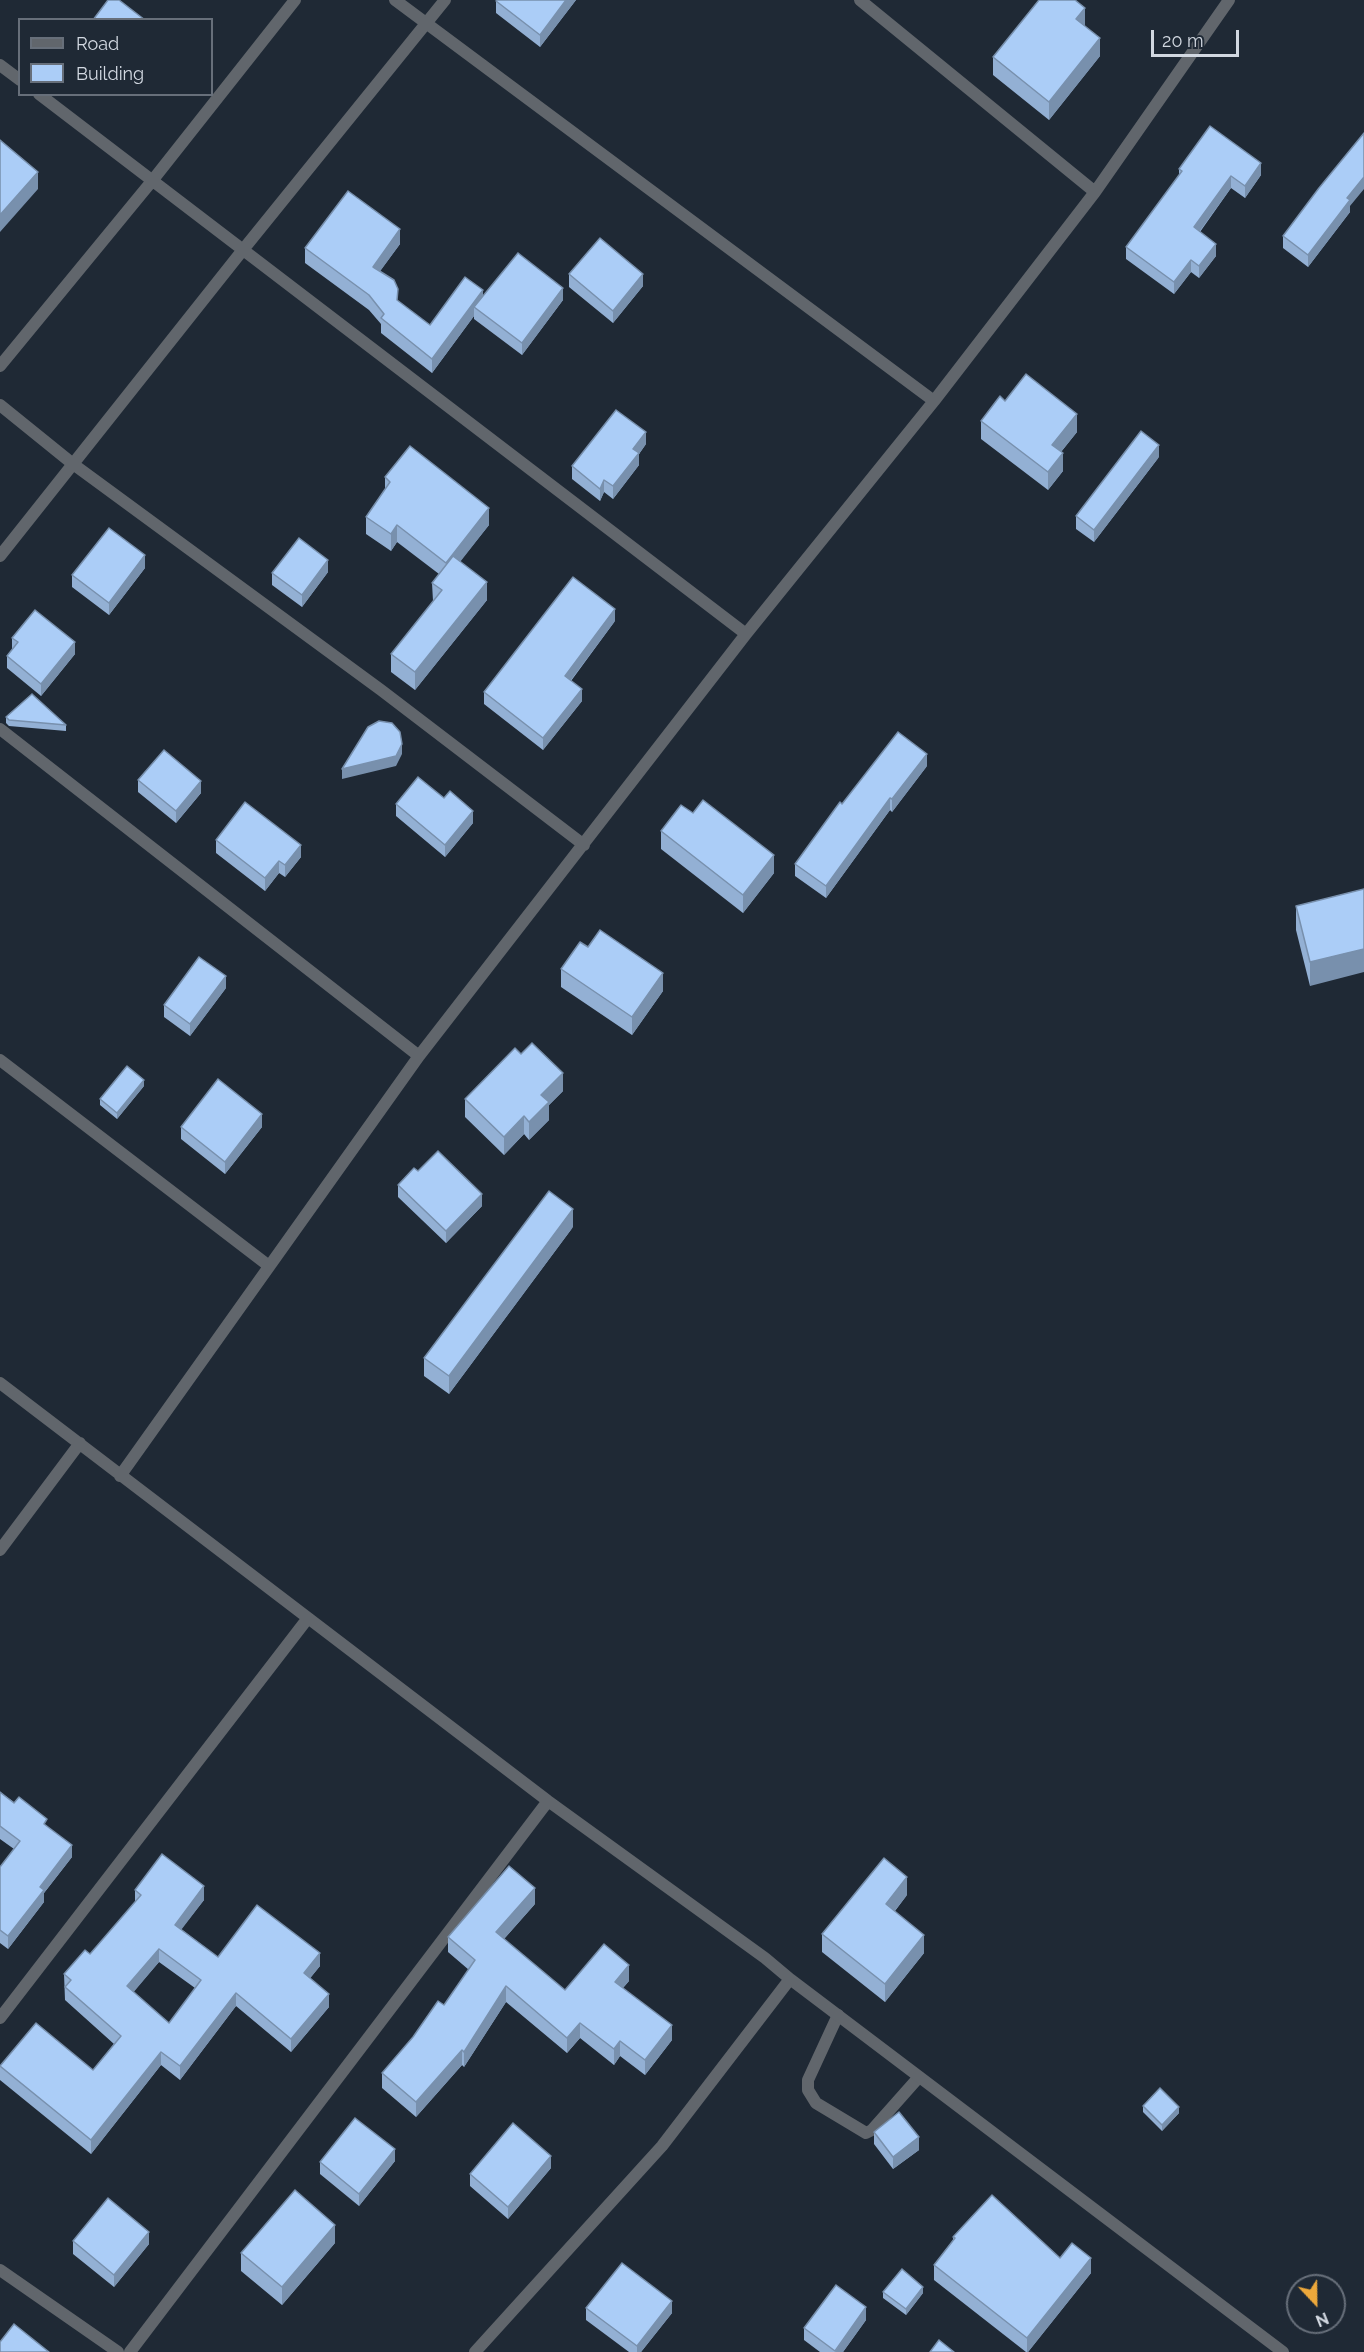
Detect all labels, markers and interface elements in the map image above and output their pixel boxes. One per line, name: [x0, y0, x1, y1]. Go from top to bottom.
legend: [18, 18, 213, 96]
scale bar: [1154, 18, 1242, 56]
text: 20 m: [1162, 30, 1204, 51]
text: Road: [76, 33, 119, 54]
text: Building: [76, 63, 144, 84]
north arrow: [1286, 2274, 1346, 2334]
text: N: [1313, 2308, 1331, 2330]

